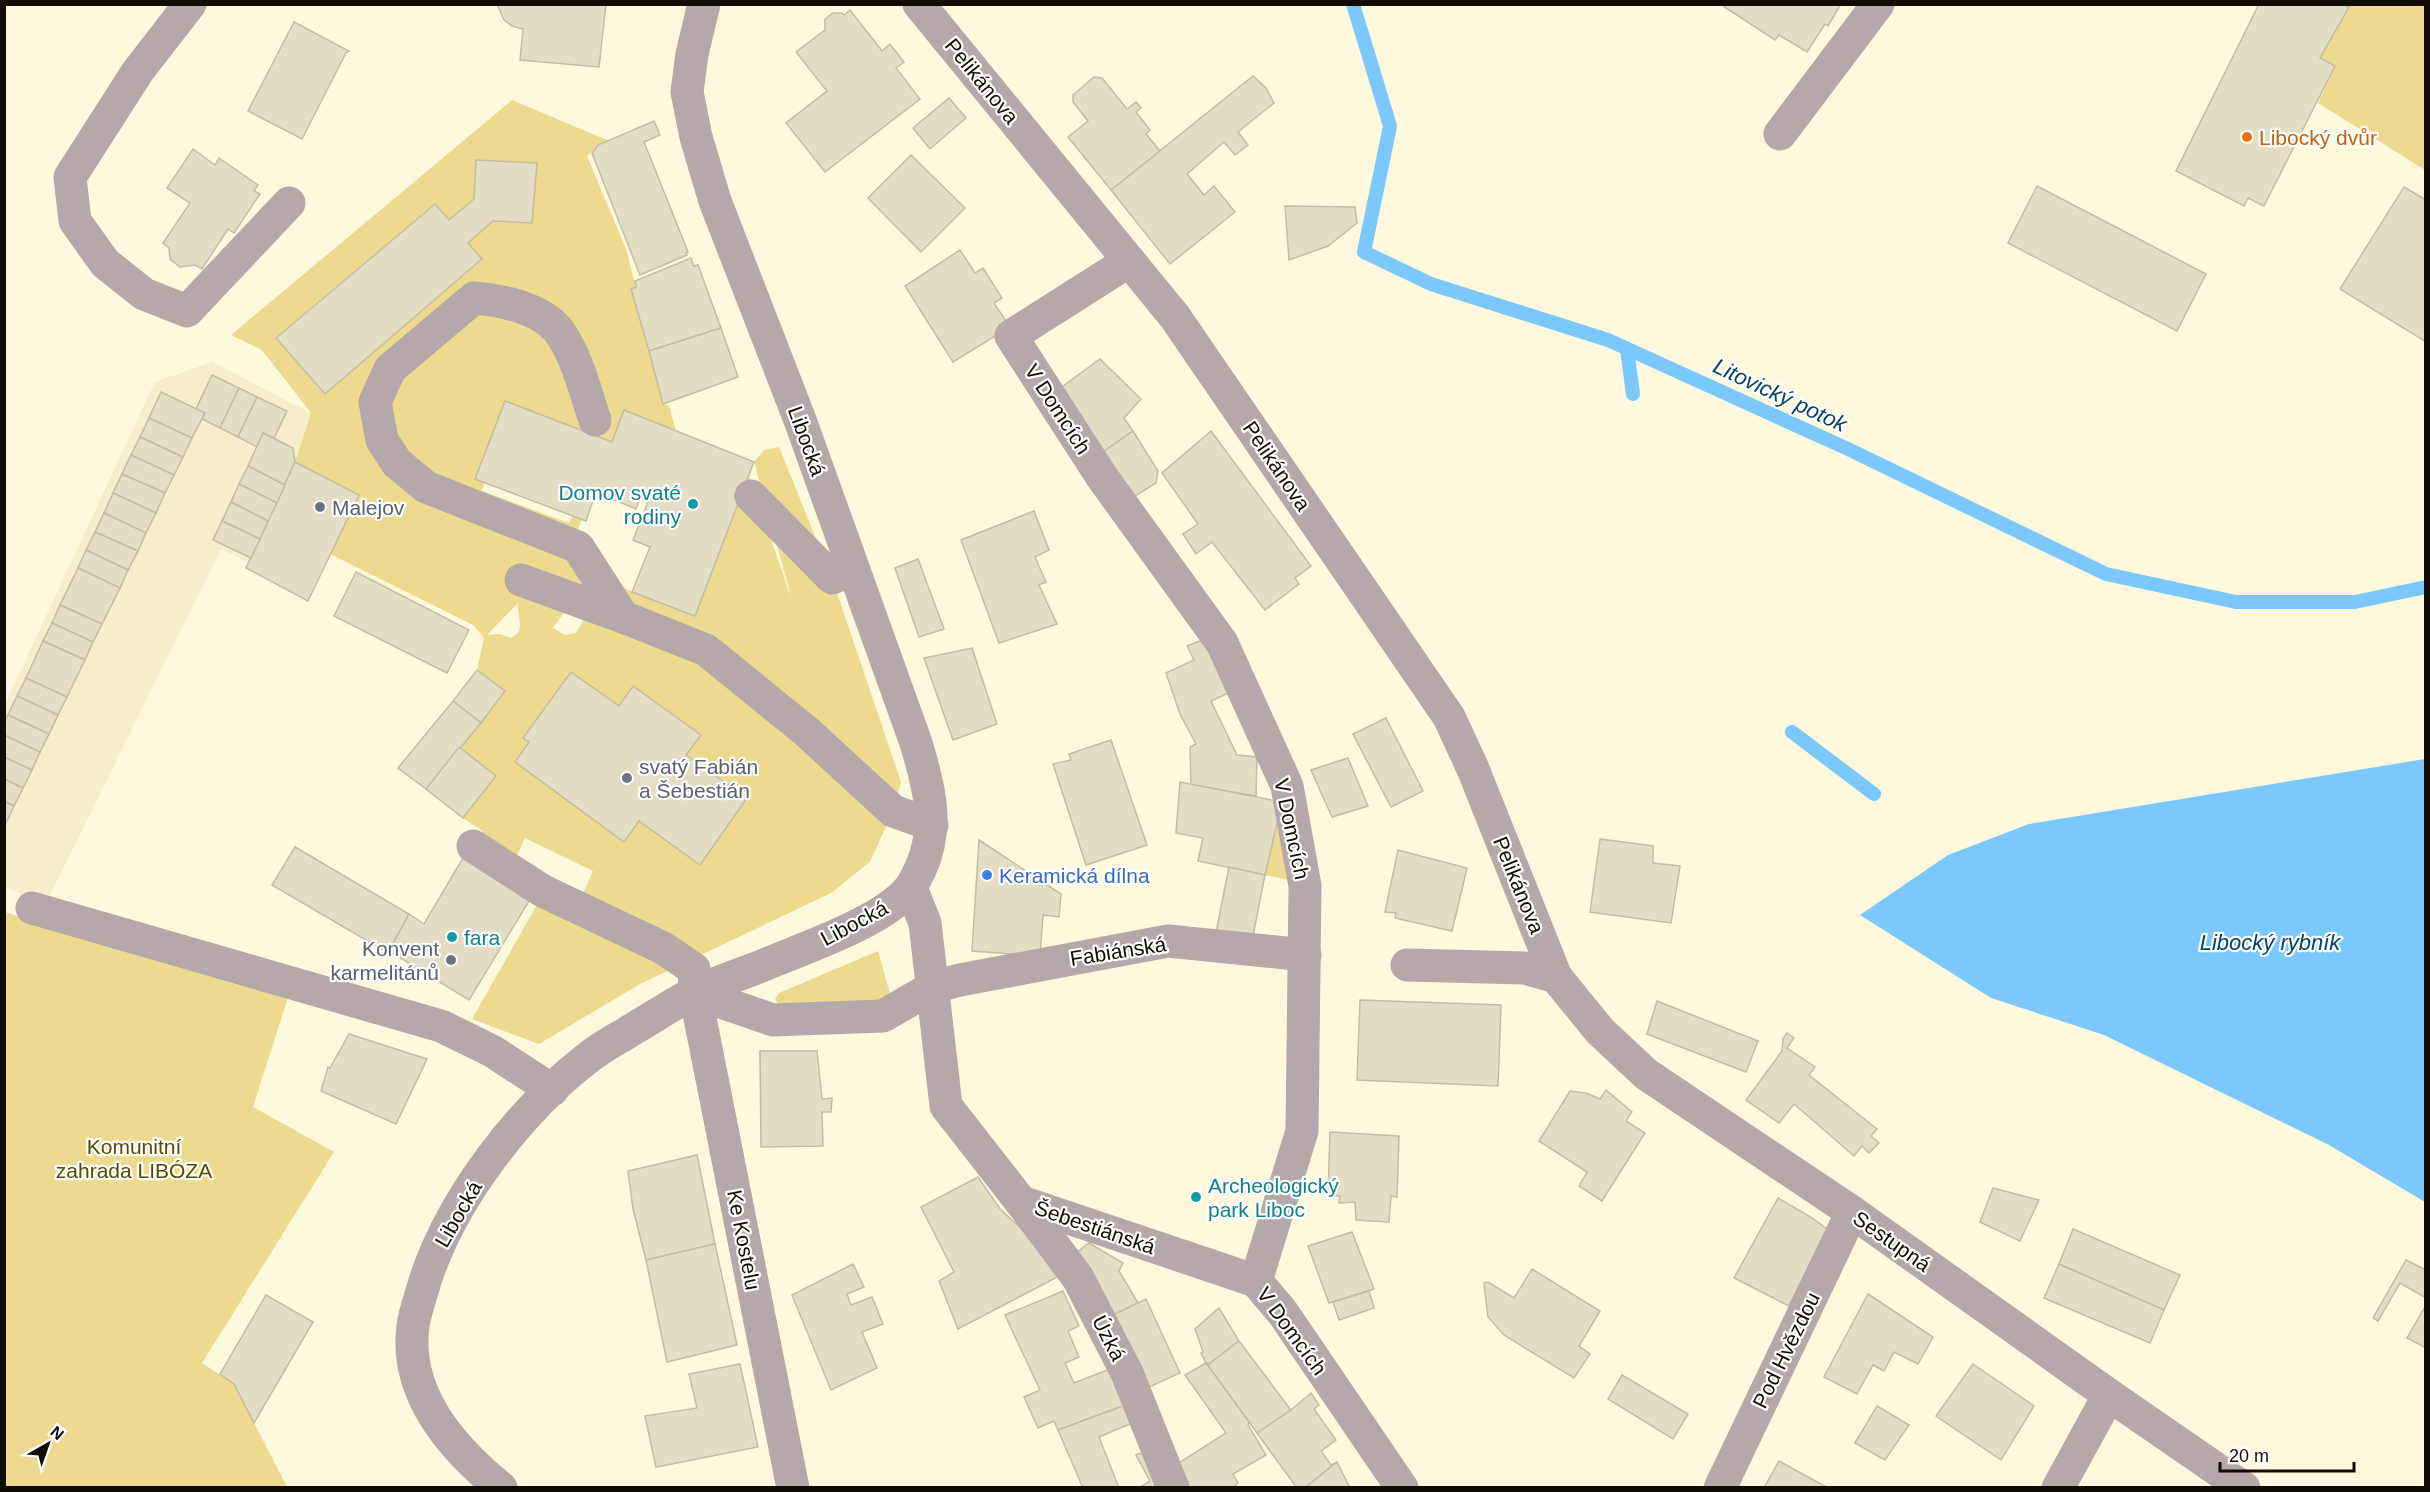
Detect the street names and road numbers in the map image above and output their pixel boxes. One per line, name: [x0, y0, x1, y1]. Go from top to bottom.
street label: Pelikánova: [941, 34, 1023, 128]
street label: V Domcích: [1020, 360, 1096, 458]
street label: Libocká: [784, 403, 830, 479]
street label: Pelikánova: [1239, 417, 1315, 515]
street label: V Domcích: [1270, 776, 1314, 882]
street label: Pelikánova: [1489, 833, 1549, 937]
street label: Libocká: [817, 896, 892, 950]
street label: Fabiánská: [1068, 932, 1168, 970]
street label: Libocká: [430, 1177, 486, 1251]
street label: Ke Kostelu: [723, 1188, 765, 1292]
street label: Šebestiánská: [1032, 1196, 1159, 1259]
street label: Sestupná: [1849, 1206, 1935, 1276]
street label: V Domcích: [1253, 1283, 1331, 1379]
street label: Pod Hvězdou: [1748, 1288, 1824, 1412]
street label: Úzká: [1088, 1311, 1130, 1365]

